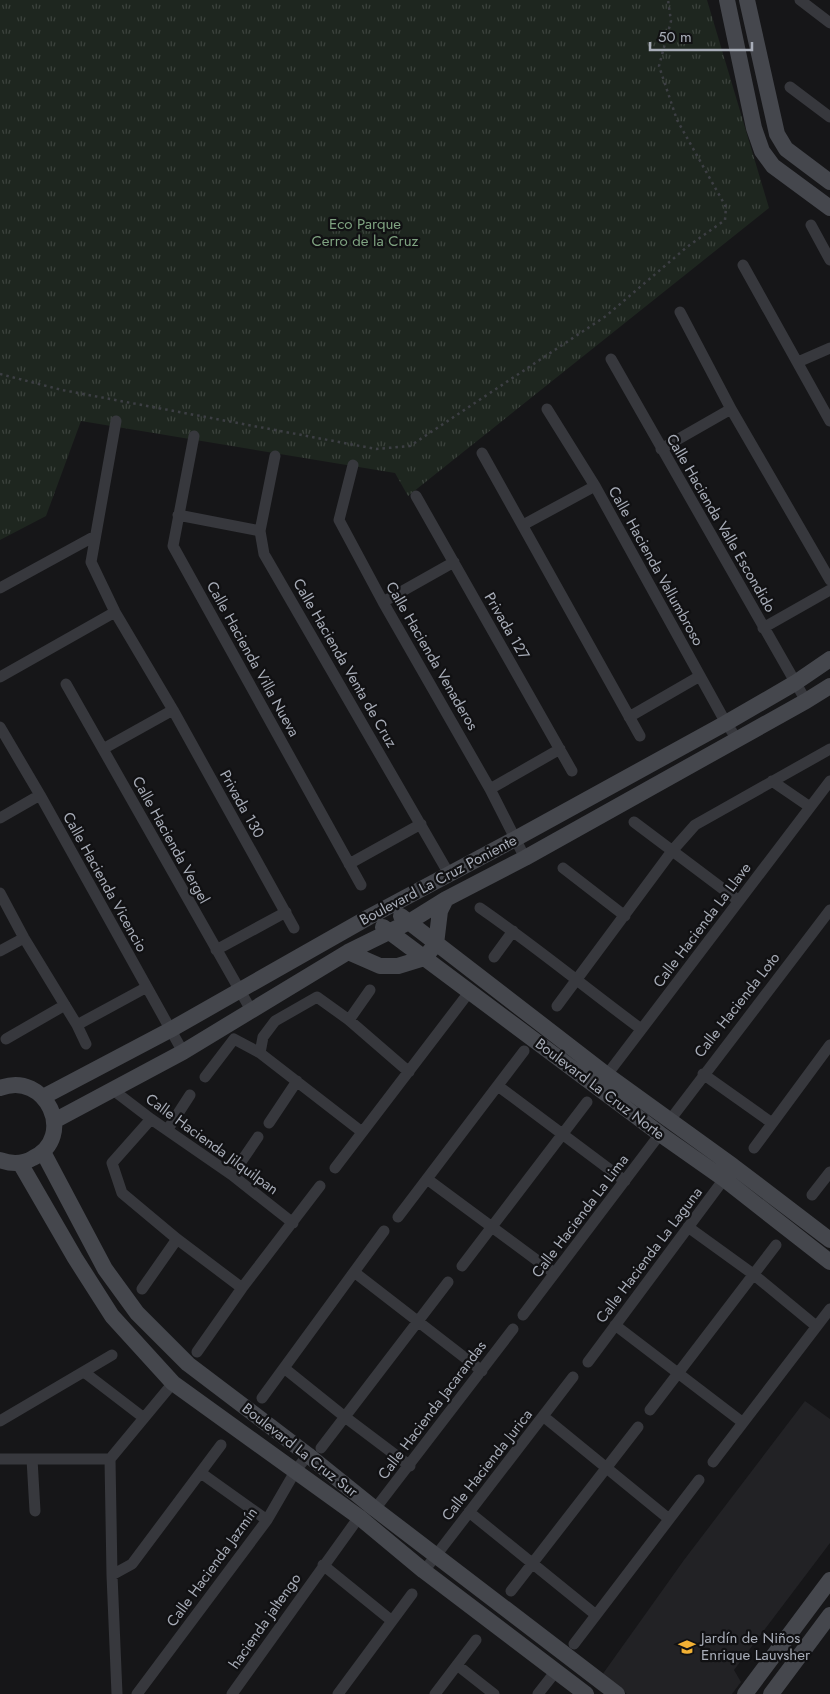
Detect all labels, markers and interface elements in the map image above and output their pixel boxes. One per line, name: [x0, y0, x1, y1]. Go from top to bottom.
scale bar: [650, 20, 752, 52]
text: 50 m: [658, 26, 692, 48]
park label: Eco Parque Cerro de la Cruz: [312, 213, 419, 252]
street label: Calle Hacienda Valle Escondido: [661, 430, 781, 616]
street label: Calle Hacienda Vallumbroso: [603, 482, 709, 650]
street label: Calle Hacienda Venta de Cruz: [287, 574, 403, 752]
street label: Calle Hacienda Villa Nueva: [201, 577, 305, 741]
street label: Calle Hacienda Venaderos: [380, 578, 484, 734]
street label: Privada 127: [479, 588, 535, 664]
street label: Privada 130: [214, 766, 270, 842]
street label: Calle Hacienda Vergel: [127, 772, 215, 908]
street label: Calle Hacienda Vicencio: [57, 808, 153, 956]
street label: Boulevard La Cruz Poniente: [355, 829, 521, 931]
street label: Calle Hacienda La Llave: [648, 858, 757, 992]
street label: Calle Hacienda Loto: [689, 948, 785, 1062]
street label: Boulevard La Cruz Norte: [531, 1033, 669, 1145]
street label: Calle Hacienda Jilquilpan: [141, 1088, 283, 1200]
street label: Calle Hacienda La Lima: [526, 1150, 634, 1282]
street label: Calle Hacienda La Laguna: [590, 1182, 708, 1328]
street label: Calle Hacienda Jacarandas: [372, 1336, 492, 1484]
street label: Boulevard La Cruz Sur: [237, 1398, 363, 1503]
street label: Calle Hacienda Jurica: [436, 1404, 538, 1526]
street label: Calle Hacienda Jazmín: [161, 1503, 263, 1631]
street label: hacienda jaltengo: [224, 1569, 306, 1673]
place label: Jardín de Niños Enrique Lauvsher: [699, 1627, 811, 1666]
school or university icon: Jardín de Niños Enrique Lauvsher: [677, 1637, 697, 1657]

